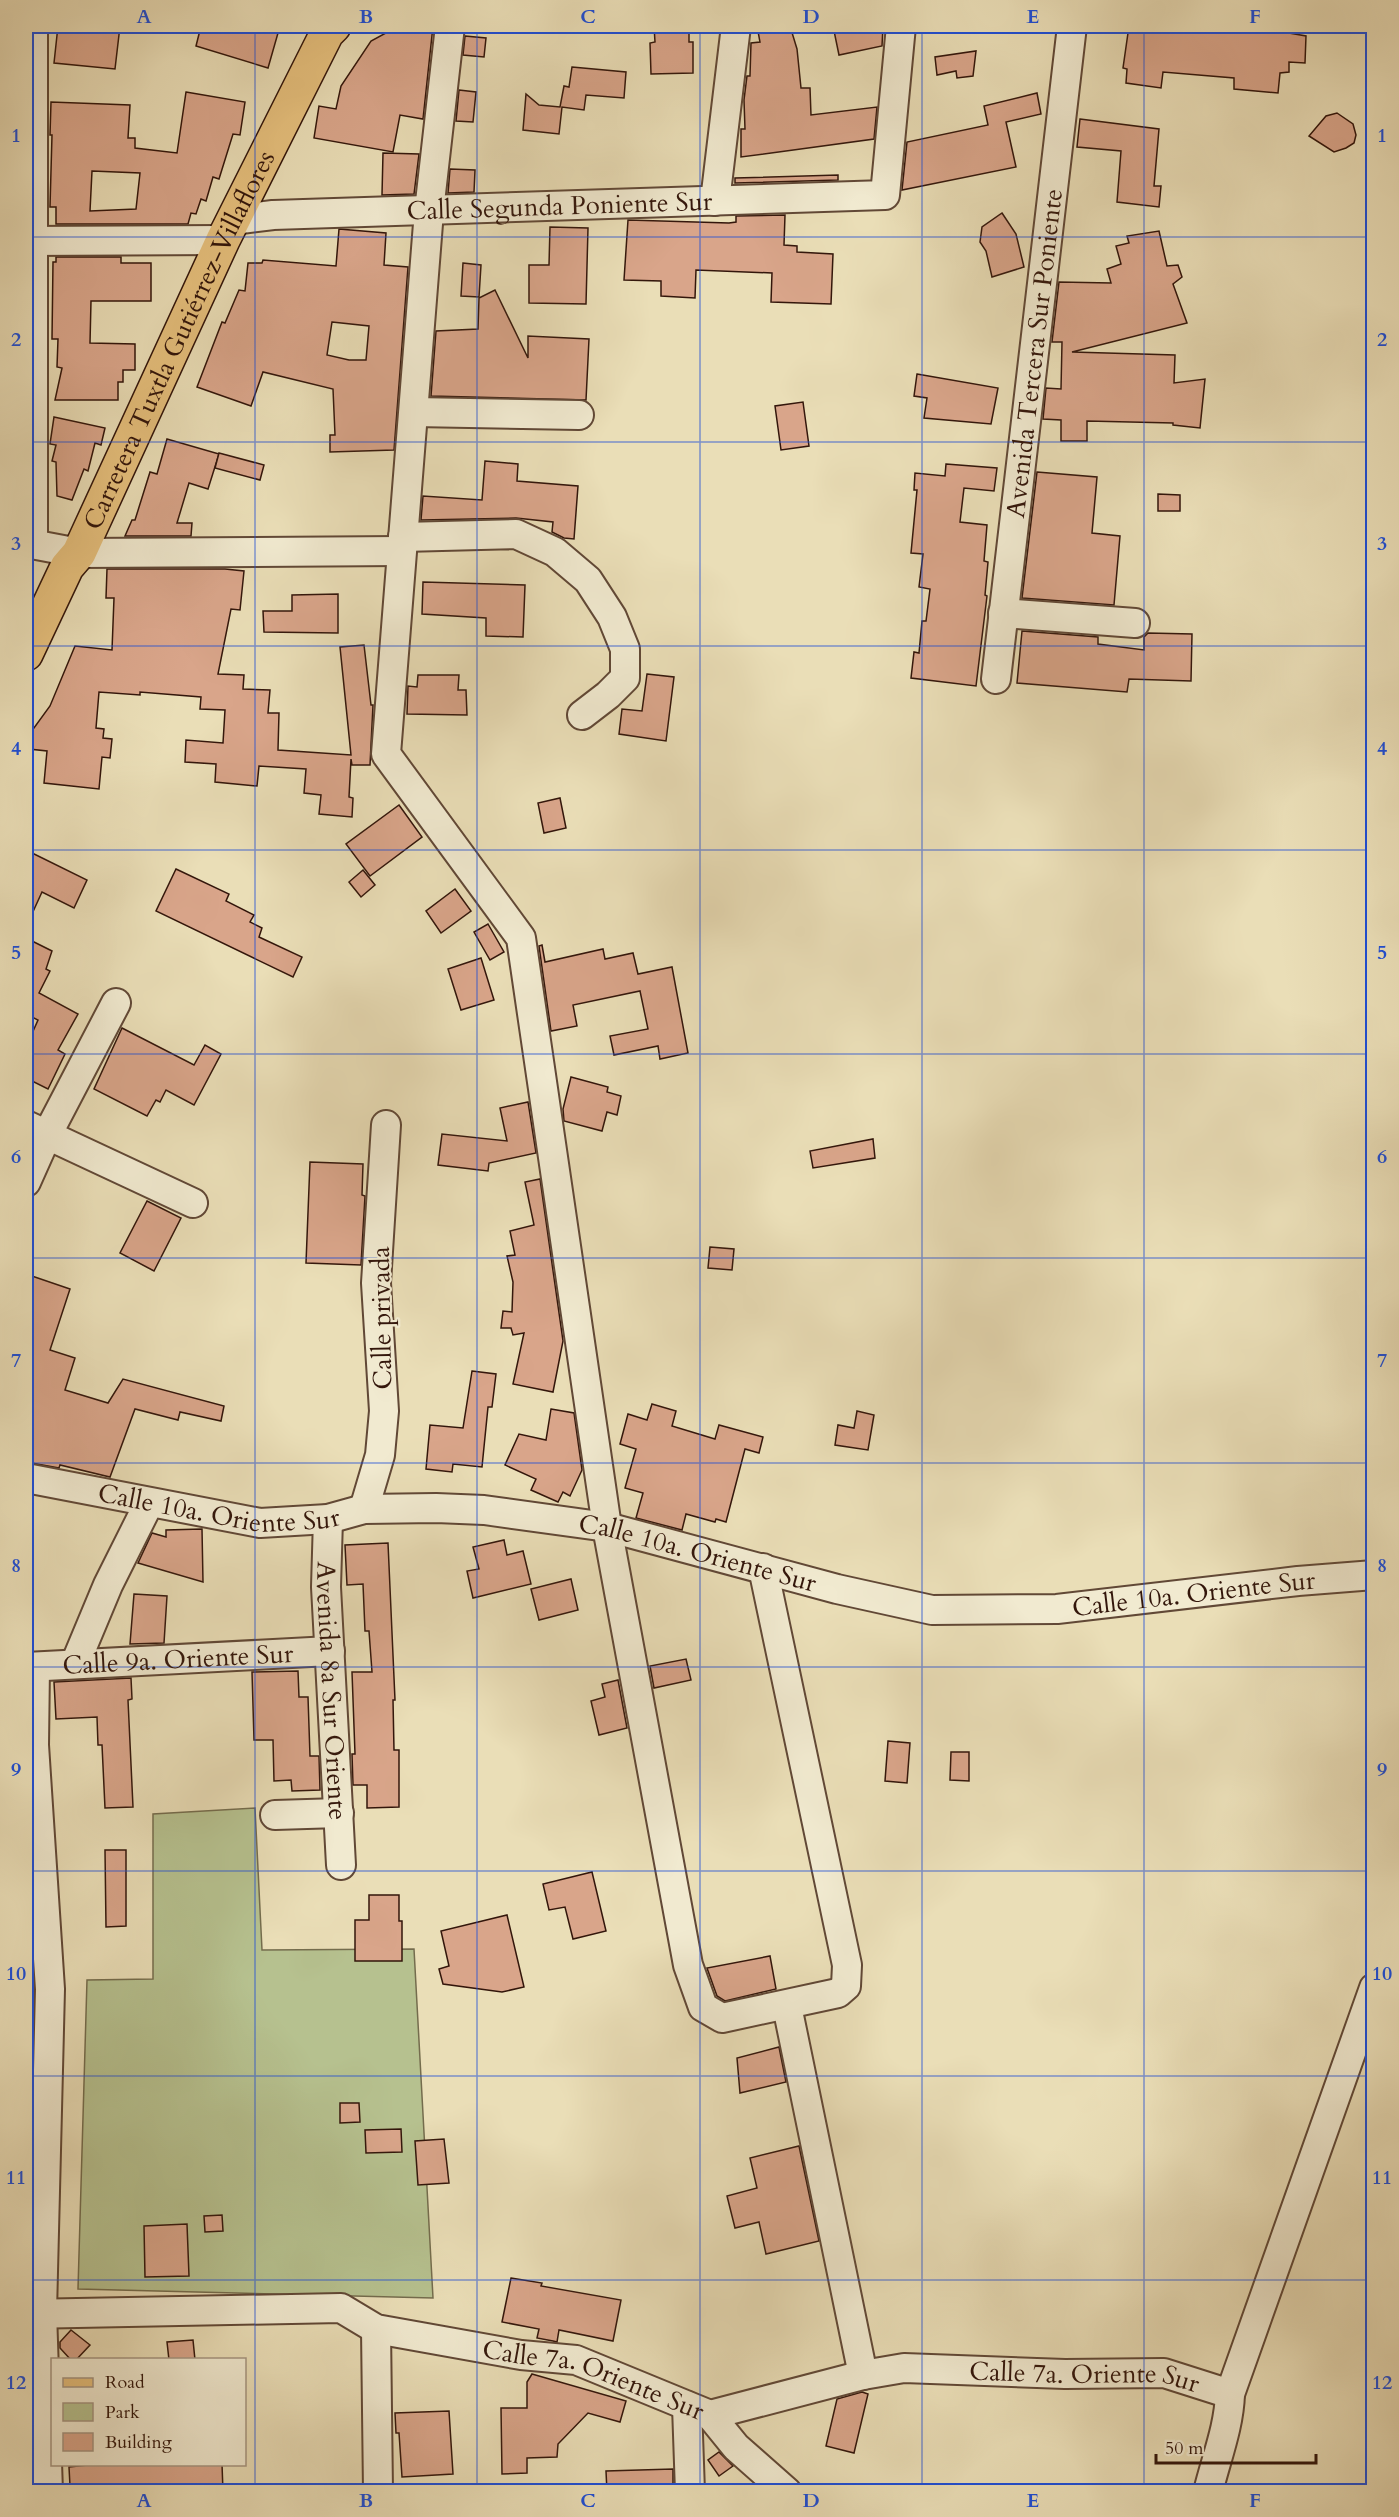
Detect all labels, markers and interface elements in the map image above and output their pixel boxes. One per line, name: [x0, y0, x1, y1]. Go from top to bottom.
text: A: [136, 3, 152, 30]
text: B: [359, 3, 373, 30]
text: C: [580, 3, 596, 30]
text: D: [802, 3, 820, 30]
text: E: [1027, 3, 1039, 30]
text: F: [1249, 3, 1261, 30]
text: 1: [11, 122, 21, 149]
text: 1: [1377, 122, 1387, 149]
street label: Carretera Tuxtla Gutiérrez-Villaflores: [75, 144, 283, 535]
street label: Calle Segunda Poniente Sur: [406, 184, 713, 229]
street label: Avenida Tercera Sur Poniente: [998, 187, 1071, 520]
text: 2: [11, 326, 21, 353]
text: 2: [1377, 326, 1387, 353]
text: 3: [11, 530, 21, 557]
text: 3: [1377, 530, 1387, 557]
text: 4: [11, 735, 21, 762]
text: 4: [1377, 735, 1387, 762]
text: 5: [11, 939, 21, 966]
text: 5: [1377, 939, 1387, 966]
text: 6: [11, 1143, 21, 1170]
text: 6: [1377, 1143, 1387, 1170]
street label: Calle privada: [363, 1246, 400, 1390]
text: 7: [11, 1347, 21, 1374]
text: 7: [1377, 1347, 1387, 1374]
street label: Calle 10a. Oriente Sur: [95, 1475, 345, 1541]
street label: Calle 10a. Oriente Sur: [577, 1506, 821, 1601]
text: 8: [11, 1552, 21, 1579]
text: 8: [1377, 1552, 1387, 1579]
street label: Avenida 8a Sur Oriente: [308, 1561, 356, 1821]
street label: Calle 10a. Oriente Sur: [1070, 1563, 1317, 1625]
street label: Calle 9a. Oriente Sur: [62, 1636, 295, 1683]
text: 9: [11, 1756, 21, 1783]
text: 9: [1377, 1756, 1387, 1783]
text: 10: [6, 1960, 26, 1987]
text: 10: [1372, 1960, 1392, 1987]
text: 11: [6, 2164, 26, 2191]
text: 11: [1372, 2164, 1392, 2191]
street label: Calle 7a. Oriente Sur: [480, 2331, 710, 2429]
street label: Calle 7a. Oriente Sur: [969, 2353, 1204, 2401]
legend: [51, 2358, 246, 2466]
text: 12: [6, 2369, 26, 2396]
text: 12: [1372, 2369, 1392, 2396]
text: Road: [105, 2370, 145, 2395]
text: Park: [105, 2400, 140, 2425]
scale bar: [1156, 2427, 1316, 2465]
text: Building: [105, 2430, 173, 2455]
text: 50 m: [1165, 2436, 1204, 2461]
text: A: [136, 2487, 152, 2514]
text: B: [359, 2487, 373, 2514]
text: C: [580, 2487, 596, 2514]
text: D: [802, 2487, 820, 2514]
text: E: [1027, 2487, 1039, 2514]
text: F: [1249, 2487, 1261, 2514]

